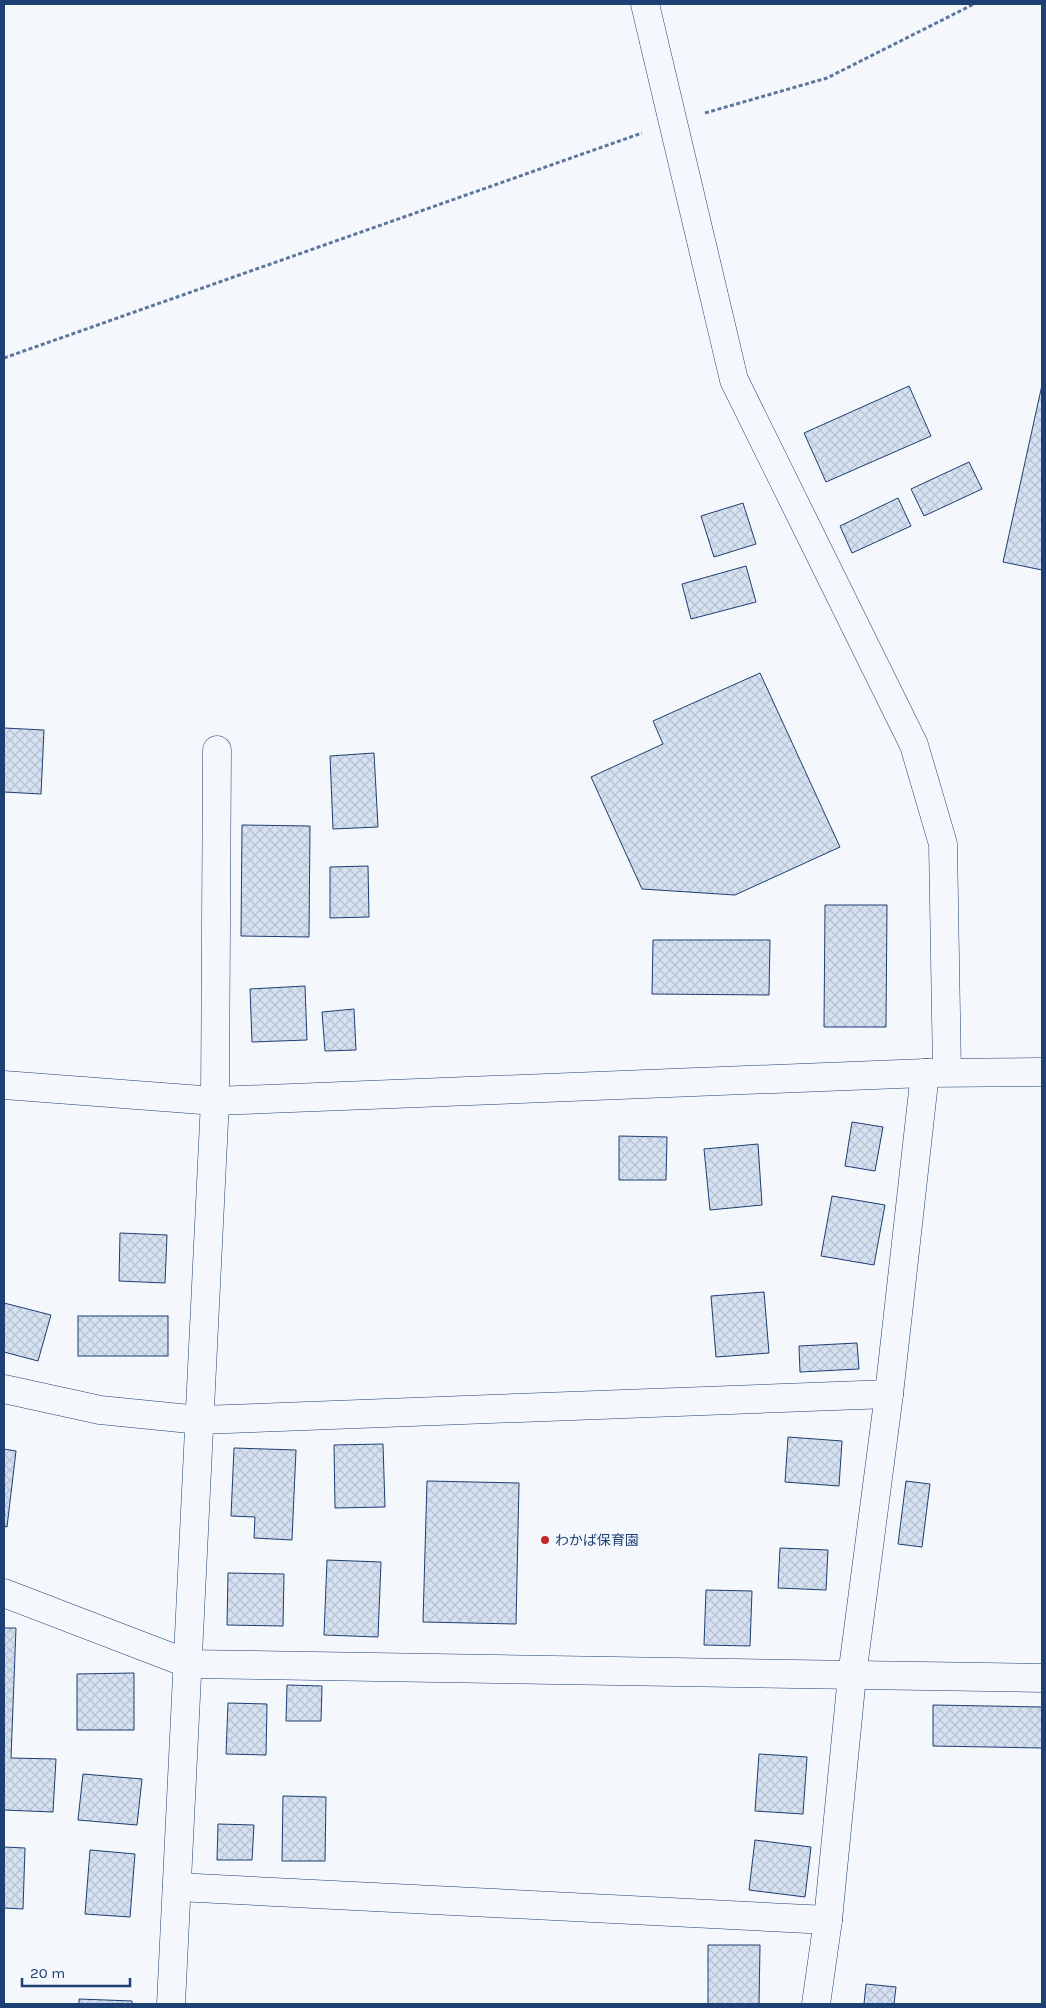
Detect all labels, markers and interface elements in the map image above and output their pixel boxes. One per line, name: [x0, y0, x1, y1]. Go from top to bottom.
place label: わかば保育園: [555, 1532, 639, 1549]
marker: わかば保育園: [539, 1534, 551, 1546]
scale bar: [22, 1956, 130, 1988]
text: 20 m: [30, 1964, 65, 1982]

